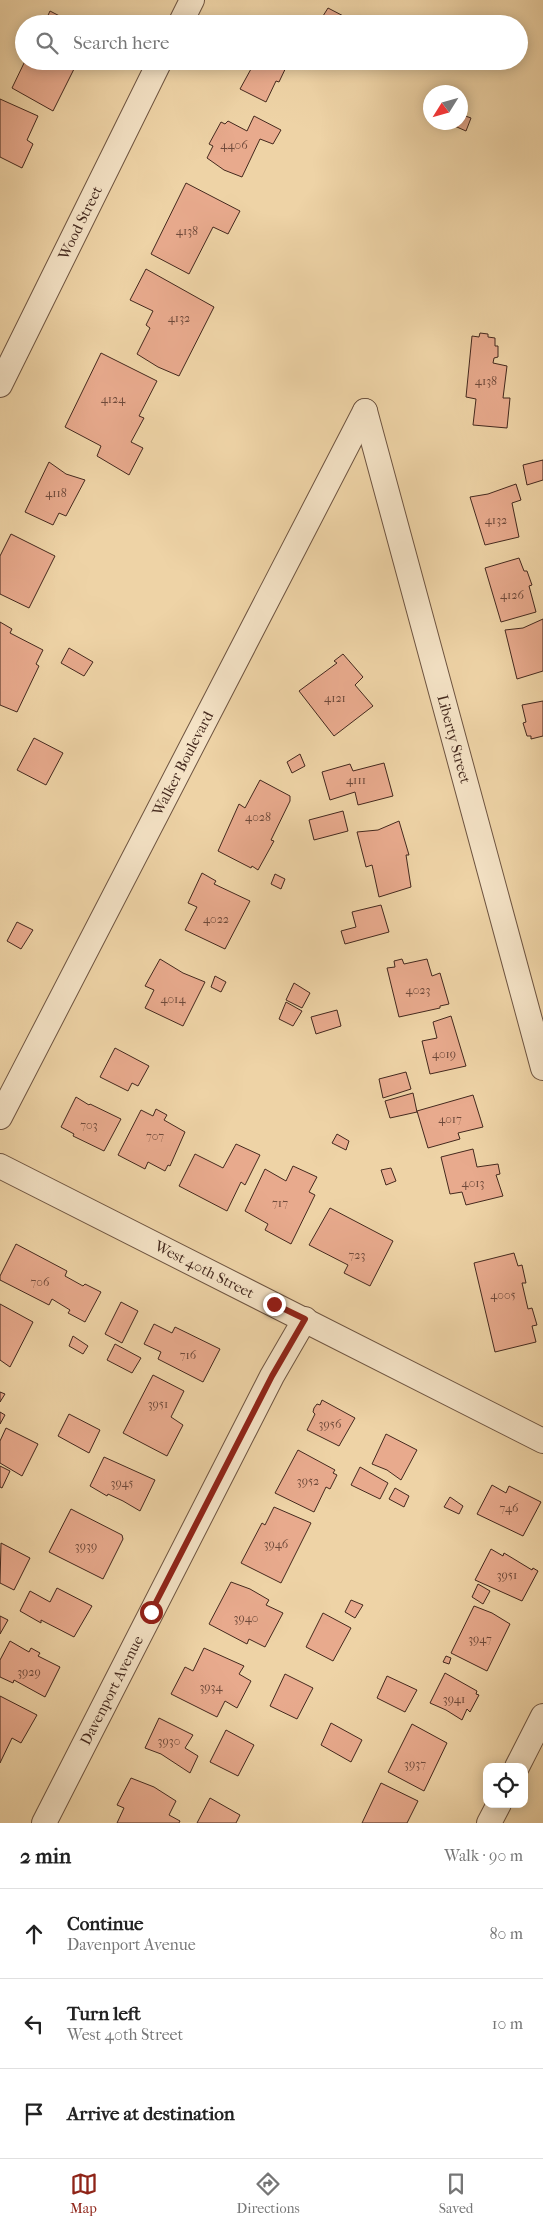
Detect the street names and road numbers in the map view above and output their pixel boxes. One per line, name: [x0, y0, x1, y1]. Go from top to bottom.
street label: Wood Street: [54, 182, 106, 263]
street label: Liberty Street: [433, 693, 475, 786]
street label: Walker Boulevard: [148, 707, 218, 820]
street label: West 40th Street: [151, 1236, 258, 1302]
street label: Davenport Avenue: [76, 1632, 147, 1748]

